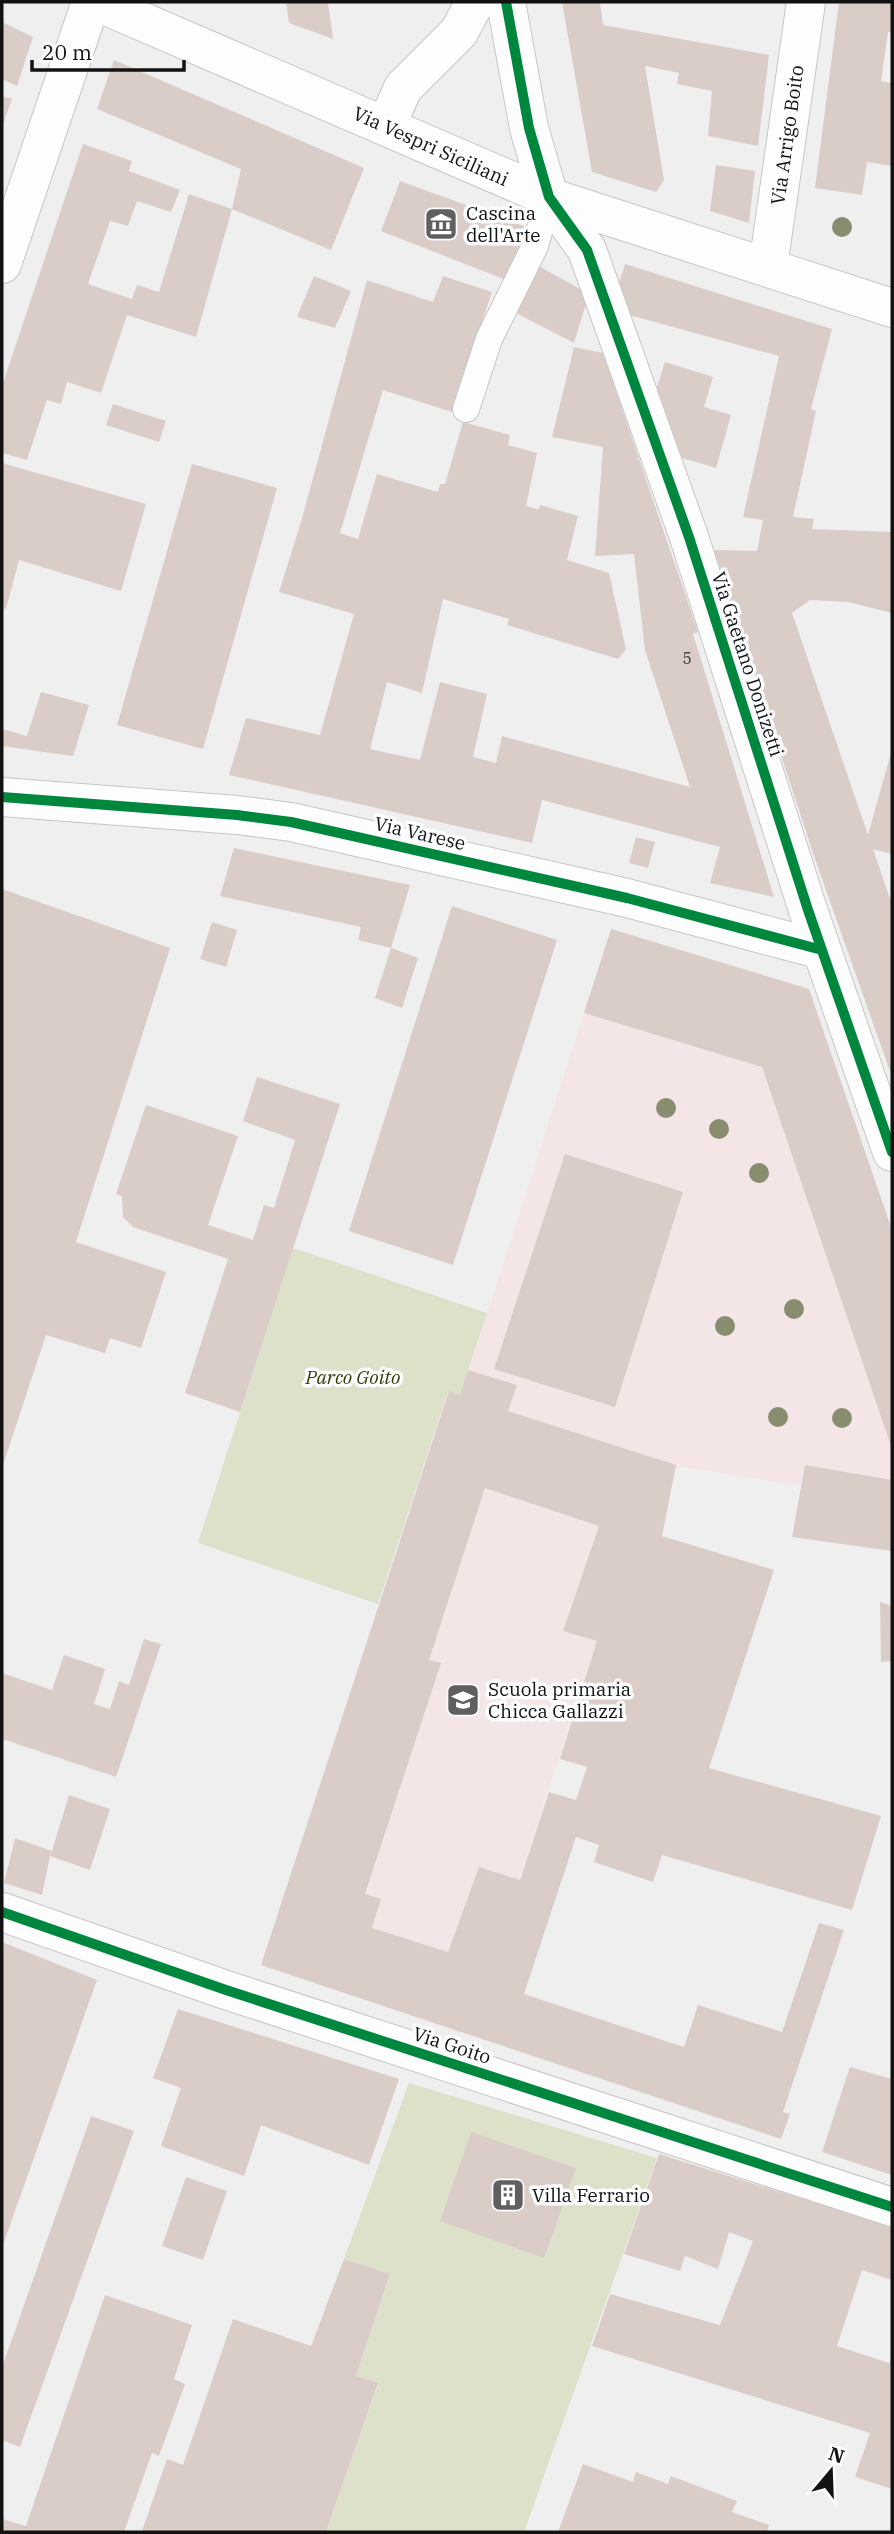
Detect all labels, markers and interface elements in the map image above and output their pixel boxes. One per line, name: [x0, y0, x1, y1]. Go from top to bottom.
scale bar: [32, 28, 184, 72]
text: 20 m: [42, 38, 92, 66]
street label: Via Arrigo Boito: [765, 63, 809, 207]
street label: Via Vespri Siciliani: [350, 101, 512, 191]
place label: Cascina dell'Arte: [466, 201, 541, 247]
museum icon: Cascina dell'Arte: [422, 205, 460, 243]
street label: Via Gaetano Donizetti: [707, 569, 789, 759]
house number: 5: [682, 648, 692, 668]
street label: Via Varese: [372, 811, 468, 855]
park label: Parco Goito: [305, 1365, 400, 1389]
place label: Scuola primaria Chicca Gallazzi: [488, 1677, 631, 1723]
school or university icon: Scuola primaria Chicca Gallazzi: [444, 1681, 482, 1719]
street label: Via Goito: [410, 2021, 494, 2069]
building icon: Villa Ferrario: [489, 2176, 527, 2214]
place label: Villa Ferrario: [532, 2183, 650, 2207]
north arrow: [796, 2436, 866, 2506]
text: N: [826, 2441, 848, 2469]

